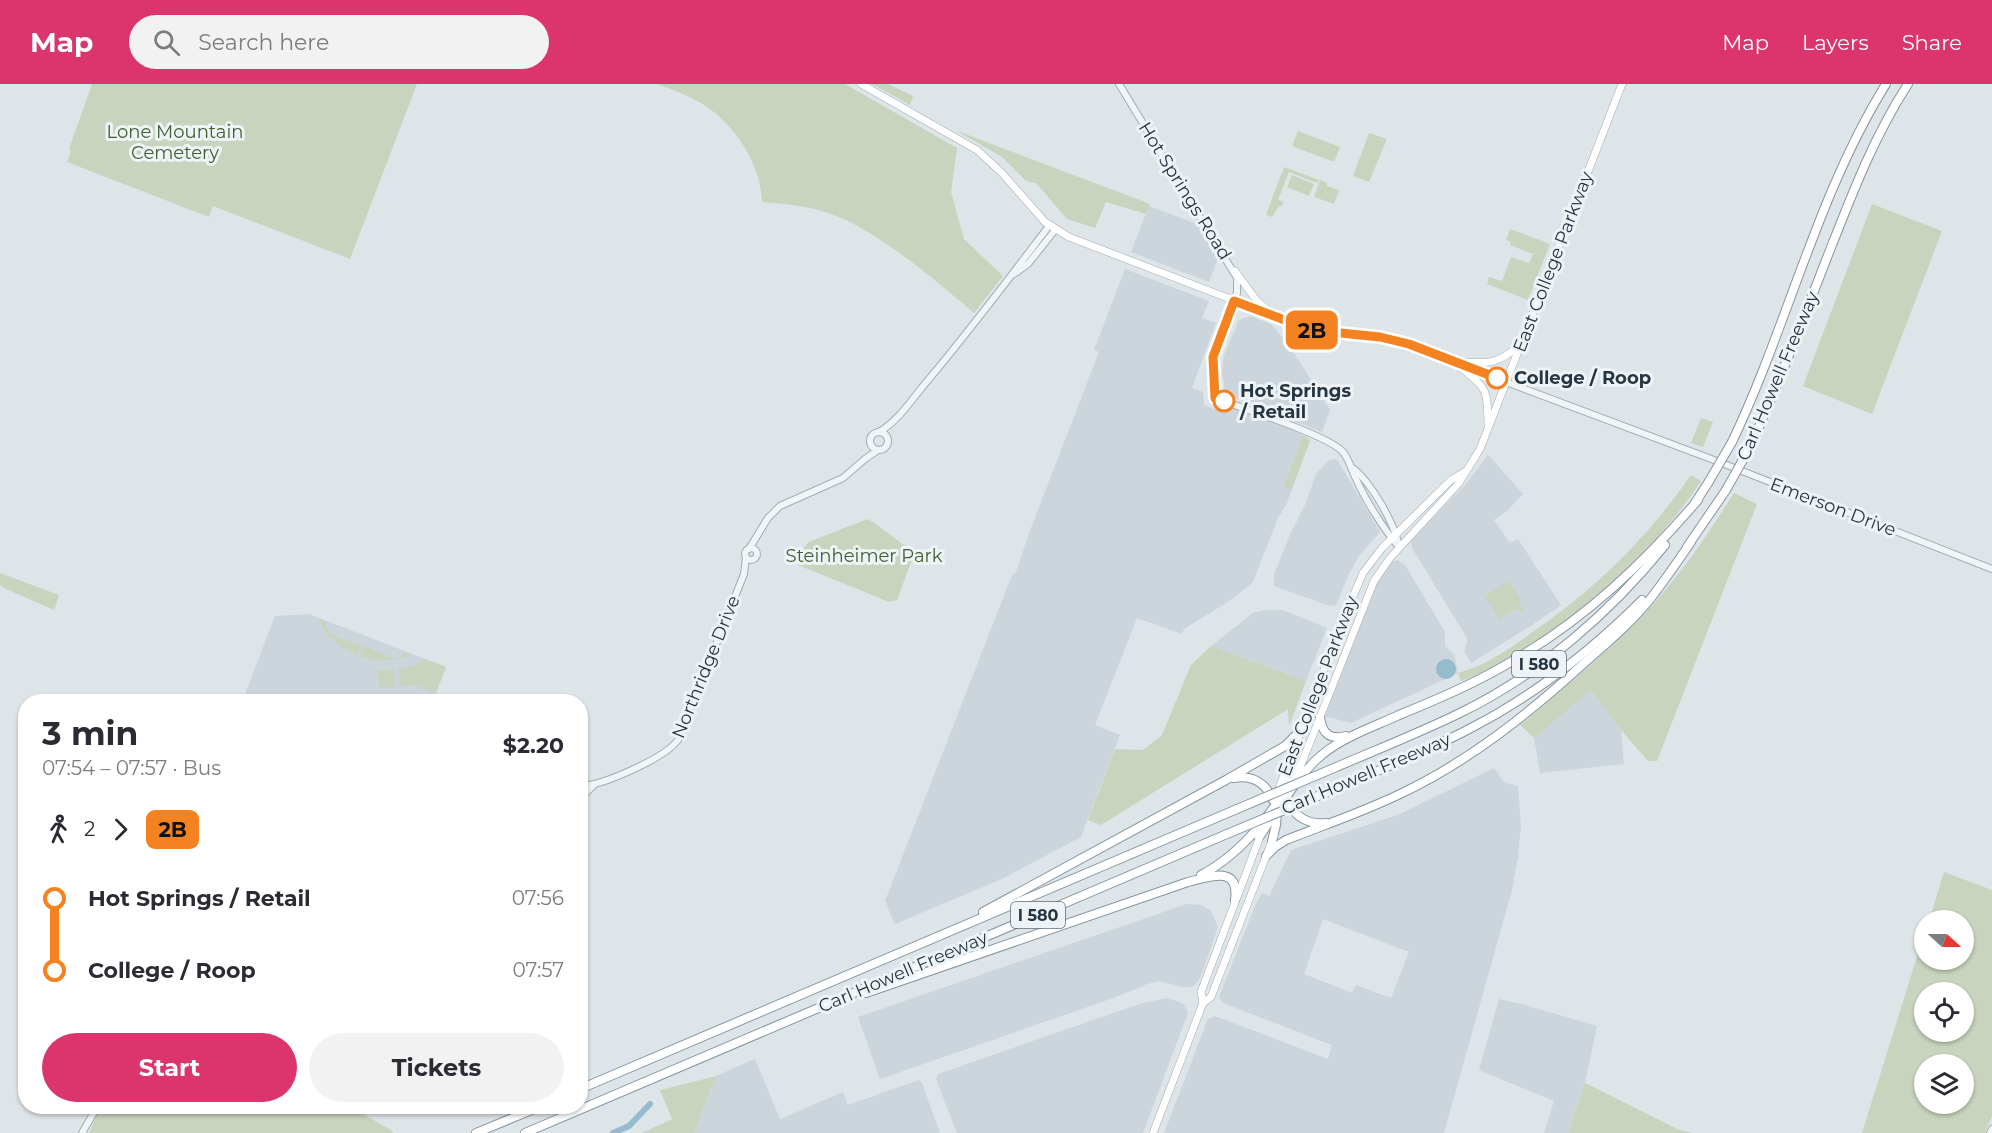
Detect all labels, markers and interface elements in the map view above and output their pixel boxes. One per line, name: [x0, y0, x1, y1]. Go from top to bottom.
search box: [129, 15, 549, 69]
text: Map: [30, 25, 93, 59]
icon: search: [150, 26, 183, 59]
text: Search here: [198, 29, 329, 56]
text: Map: [1722, 30, 1769, 55]
text: Layers: [1802, 30, 1869, 55]
text: Share: [1902, 30, 1962, 55]
street label: Hot Springs Road: [1134, 118, 1236, 264]
park label: Lone Mountain Cemetery: [107, 121, 243, 164]
street label: East College Parkway: [1508, 168, 1598, 355]
street label: Carl Howell Freeway: [1732, 288, 1824, 464]
line badge: 2B: [1285, 310, 1339, 350]
text: 2B: [1298, 318, 1326, 343]
marker: College / Roop: [1486, 367, 1508, 389]
place label: College / Roop: [1514, 367, 1651, 389]
place label: Hot Springs / Retail: [1239, 380, 1351, 423]
marker: Hot Springs / Retail: [1213, 390, 1235, 412]
street label: Emerson Drive: [1767, 473, 1899, 541]
park label: Steinheimer Park: [786, 545, 943, 567]
street label: Northridge Drive: [667, 592, 745, 742]
street label: East College Parkway: [1273, 592, 1363, 779]
road number: I 580: [1512, 651, 1566, 677]
text: 3 min: [42, 713, 138, 753]
street label: Carl Howell Freeway: [1278, 728, 1454, 820]
text: $2.20: [503, 732, 564, 759]
text: 07:54 – 07:57 · Bus: [42, 756, 221, 780]
icon: walk: [42, 813, 75, 846]
icon: forward: [104, 813, 137, 846]
text: 2: [84, 817, 95, 841]
text: 2B: [158, 817, 187, 842]
text: Hot Springs / Retail: [88, 885, 311, 912]
text: 07:56: [512, 886, 564, 910]
road number: I 580: [1011, 902, 1065, 928]
north arrow: [1914, 910, 1974, 970]
map controls: [1914, 910, 1974, 1114]
street label: Carl Howell Freeway: [815, 926, 991, 1018]
text: College / Roop: [88, 957, 256, 984]
text: 07:57: [512, 958, 564, 982]
button: locate: [1914, 982, 1974, 1042]
button: Start: [42, 1033, 297, 1102]
button: Tickets: [309, 1033, 564, 1102]
button: layers: [1914, 1054, 1974, 1114]

